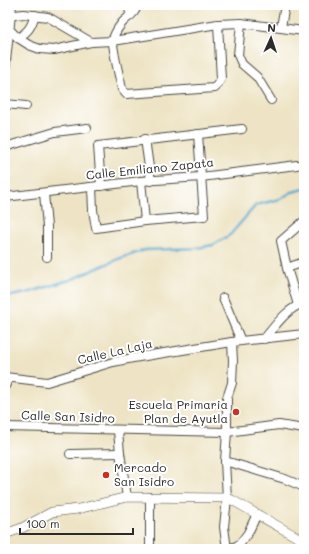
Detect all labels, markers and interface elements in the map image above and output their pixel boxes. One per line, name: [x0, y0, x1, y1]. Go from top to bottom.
north arrow: [251, 18, 291, 58]
text: N: [267, 20, 276, 35]
street label: Calle Emiliano Zapata: [85, 153, 215, 183]
street label: Calle La Laja: [76, 335, 154, 367]
place label: Escuela Primaria Plan de Ayutla: [129, 396, 228, 426]
street label: Calle San Isidro: [21, 406, 115, 426]
marker: Escuela Primaria Plan de Ayutla: [231, 407, 241, 417]
place label: Mercado San Isidro: [114, 459, 174, 489]
marker: Mercado San Isidro: [101, 470, 111, 480]
scale bar: [20, 510, 133, 536]
text: 100 m: [26, 515, 60, 531]

